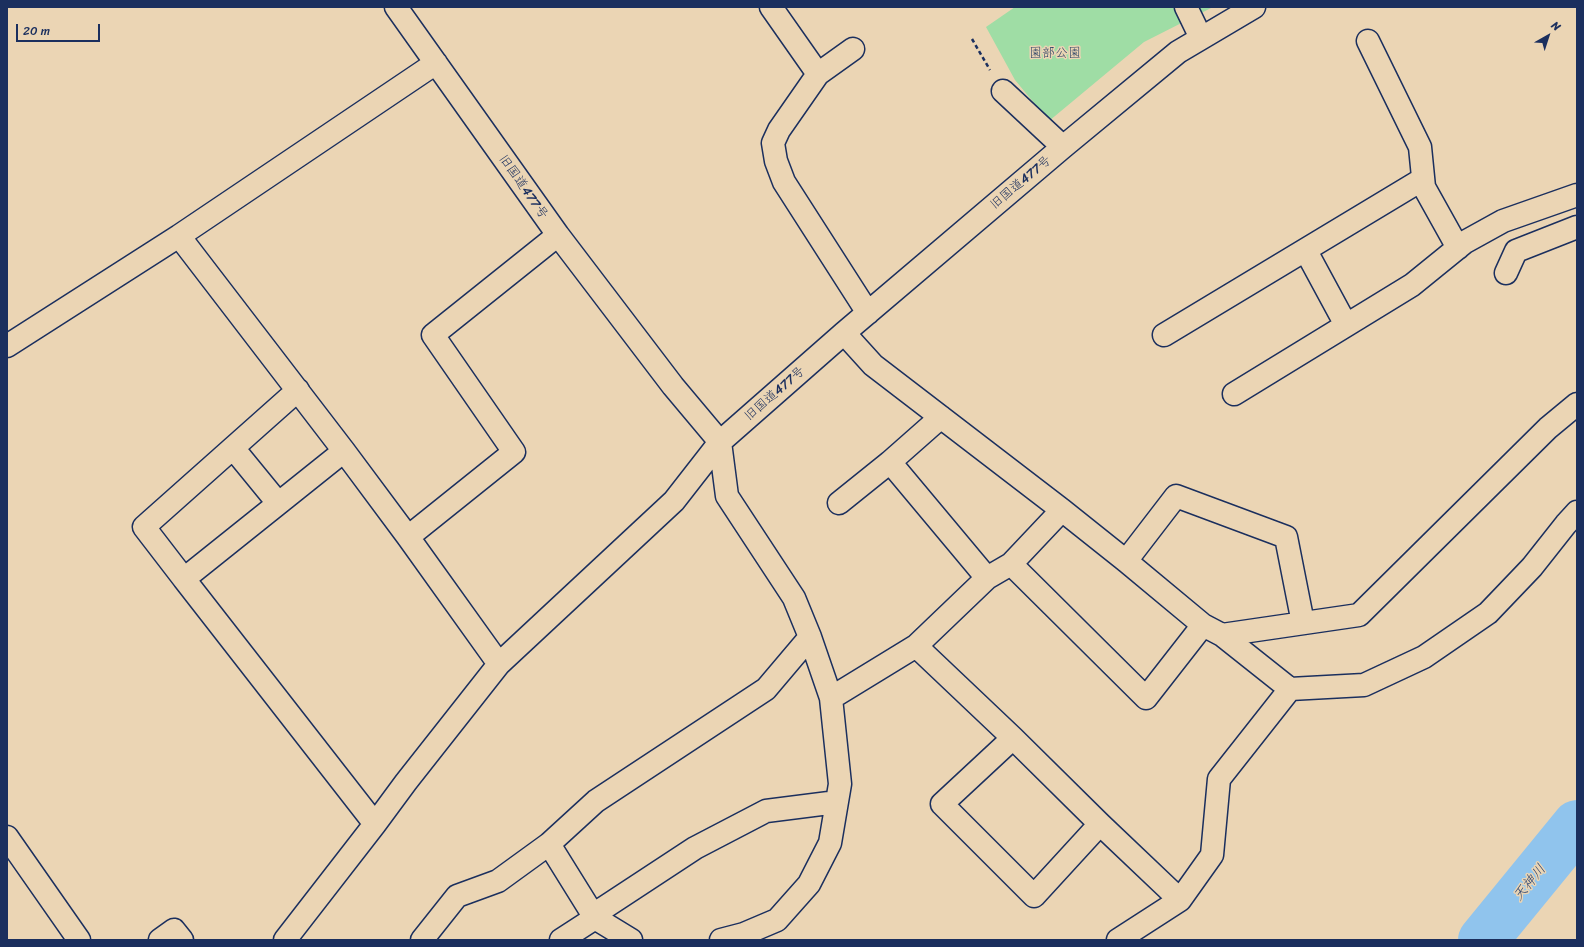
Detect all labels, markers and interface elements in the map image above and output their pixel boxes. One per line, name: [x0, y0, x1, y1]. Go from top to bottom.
scale bar: [18, 16, 102, 42]
north arrow: [1528, 16, 1568, 56]
text: N: [1547, 17, 1565, 36]
text: 20 m: [23, 20, 50, 42]
park label: 園部公園: [1029, 46, 1081, 62]
street label: 旧国道477号: [495, 152, 551, 222]
street label: 旧国道477号: [987, 153, 1055, 213]
street label: 旧国道477号: [742, 364, 808, 424]
water label: 天神川: [1510, 861, 1550, 905]

